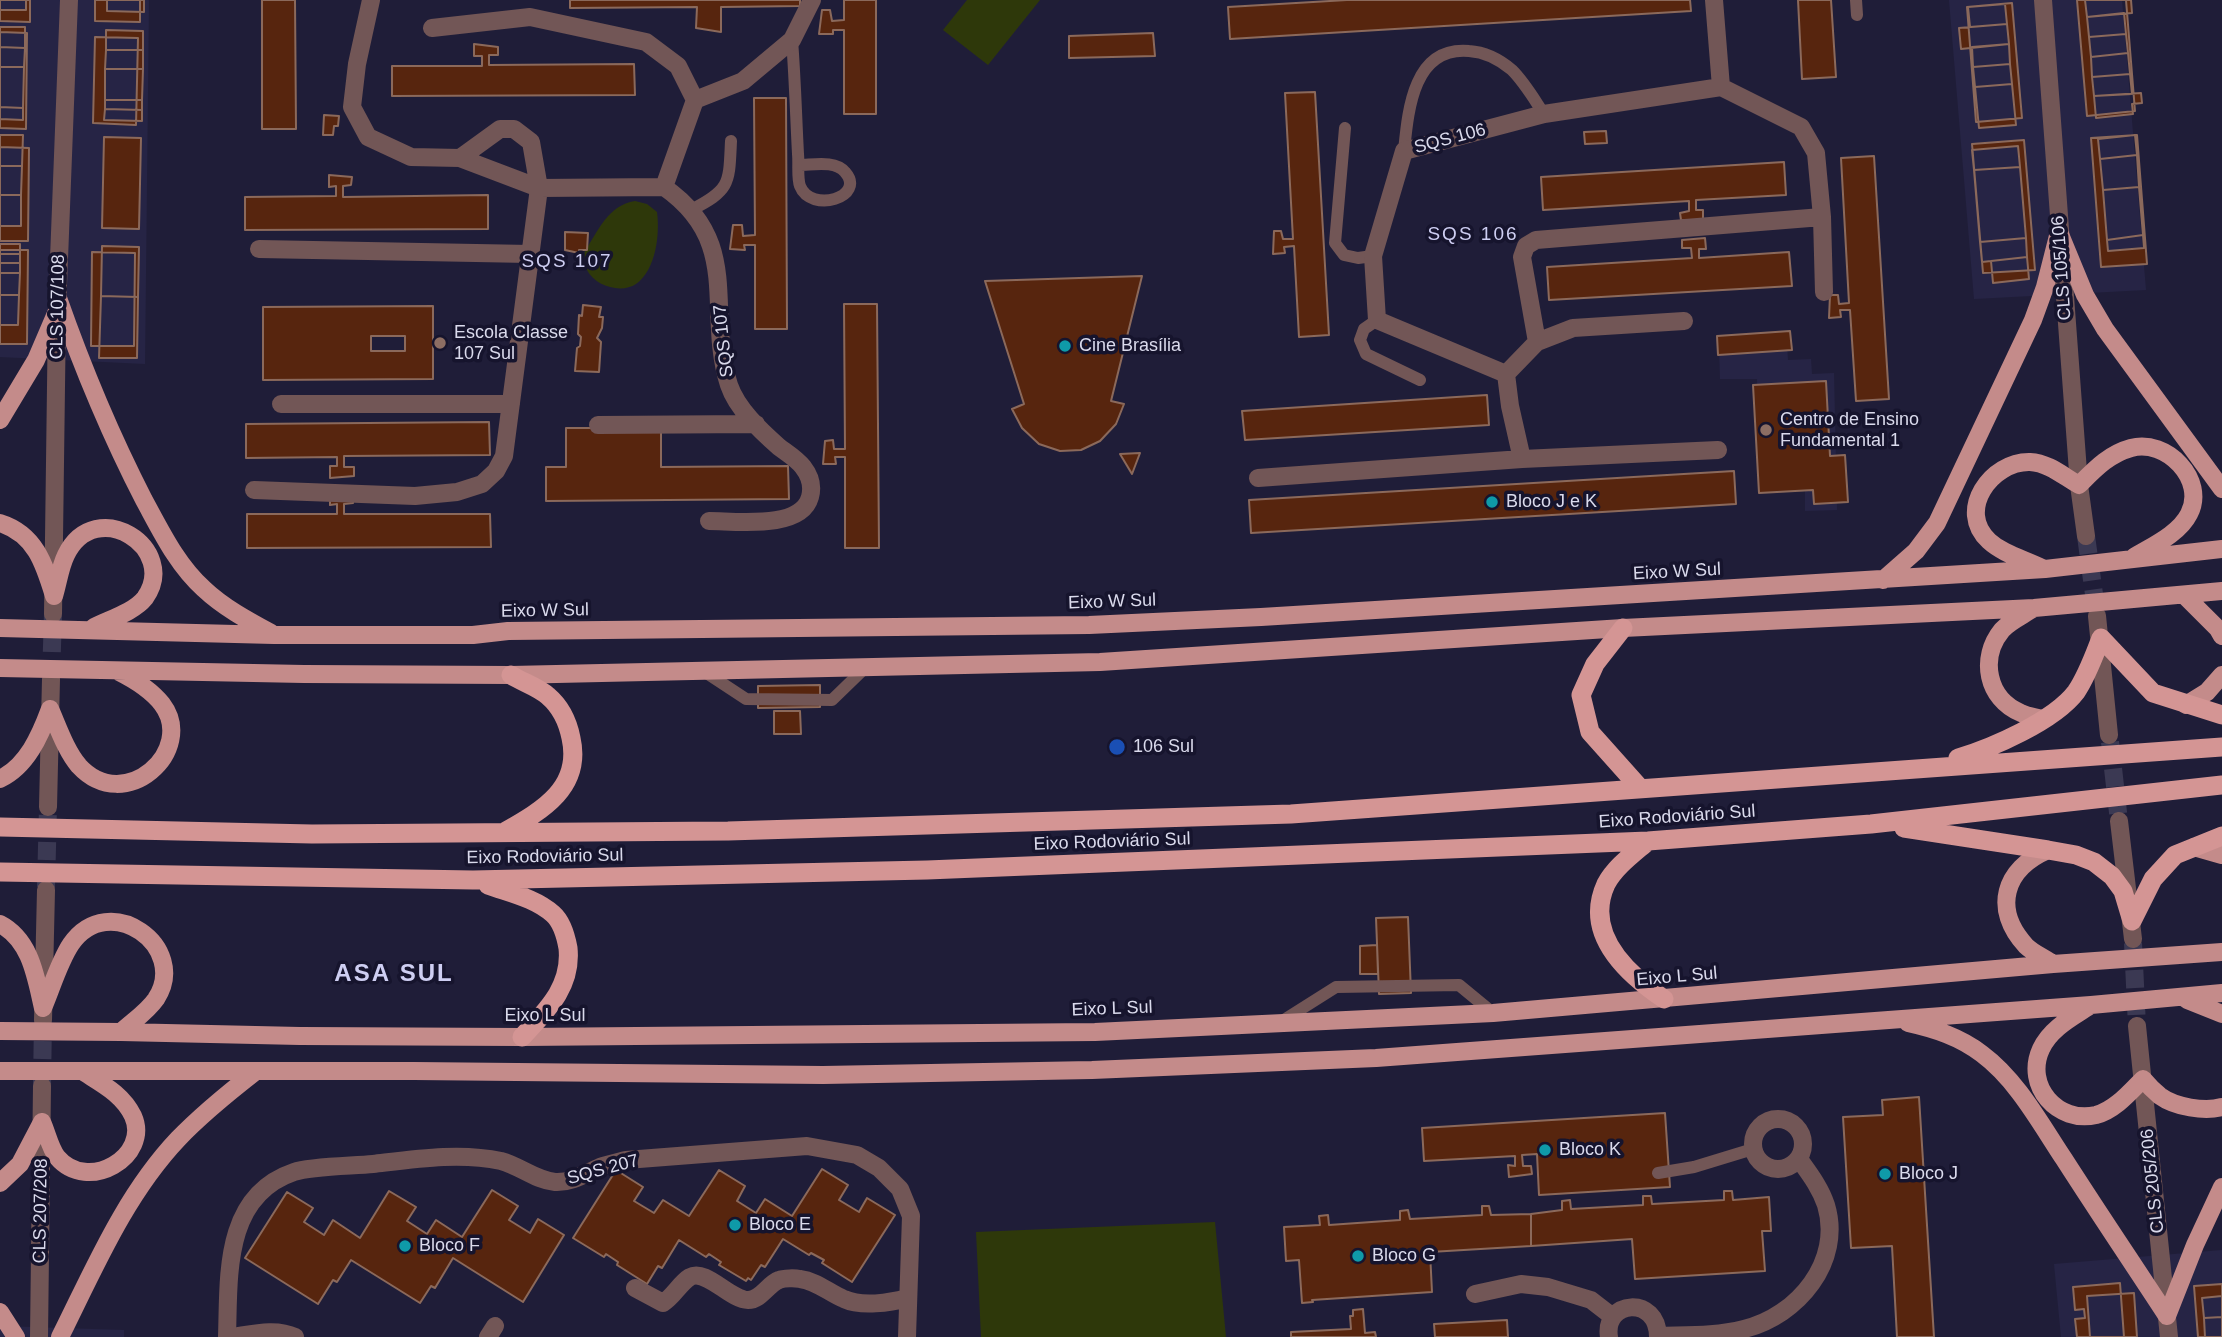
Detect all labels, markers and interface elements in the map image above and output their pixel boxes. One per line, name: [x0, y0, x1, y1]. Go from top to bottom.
street label: SQS 106: [1412, 119, 1488, 159]
street label: CLS 105/106: [2048, 215, 2076, 321]
district label: SQS 106: [1428, 224, 1518, 246]
district label: SQS 107: [522, 251, 612, 273]
street label: CLS 107/108: [46, 254, 70, 360]
street label: SQS 107: [709, 304, 739, 378]
place label: Escola Classe 107 Sul: [454, 322, 568, 364]
marker: Escola Classe 107 Sul: [432, 335, 448, 351]
place label: Cine Brasília: [1079, 335, 1181, 357]
marker: Cine Brasília: [1057, 338, 1073, 354]
place label: Centro de Ensino Fundamental 1: [1780, 409, 1919, 452]
marker: Centro de Ensino Fundamental 1: [1758, 422, 1774, 438]
place label: Bloco J e K: [1506, 491, 1597, 513]
marker: Bloco J e K: [1484, 494, 1500, 510]
street label: Eixo W Sul: [1632, 559, 1722, 585]
street label: Eixo W Sul: [1068, 590, 1156, 614]
street label: Eixo W Sul: [501, 599, 589, 623]
place label: 106 Sul: [1133, 736, 1194, 758]
marker: 106 Sul: [1107, 737, 1127, 757]
street label: Eixo Rodoviário Sul: [1598, 801, 1756, 833]
street label: Eixo Rodoviário Sul: [1033, 828, 1191, 856]
street label: Eixo Rodoviário Sul: [466, 845, 624, 869]
district label: ASA SUL: [335, 960, 453, 988]
street label: Eixo L Sul: [1636, 963, 1718, 991]
street label: Eixo L Sul: [1071, 997, 1153, 1021]
street label: Eixo L Sul: [504, 1005, 586, 1027]
street label: CLS 205/206: [2137, 1128, 2169, 1234]
place label: Bloco K: [1559, 1139, 1621, 1161]
marker: Bloco K: [1537, 1142, 1553, 1158]
street label: SQS 207: [565, 1150, 641, 1190]
street label: CLS 207/208: [29, 1158, 53, 1264]
place label: Bloco J: [1899, 1163, 1958, 1185]
marker: Bloco J: [1877, 1166, 1893, 1182]
place label: Bloco E: [749, 1214, 811, 1236]
marker: Bloco E: [727, 1217, 743, 1233]
place label: Bloco F: [419, 1235, 480, 1257]
marker: Bloco F: [397, 1238, 413, 1254]
place label: Bloco G: [1372, 1245, 1436, 1267]
marker: Bloco G: [1350, 1248, 1366, 1264]

